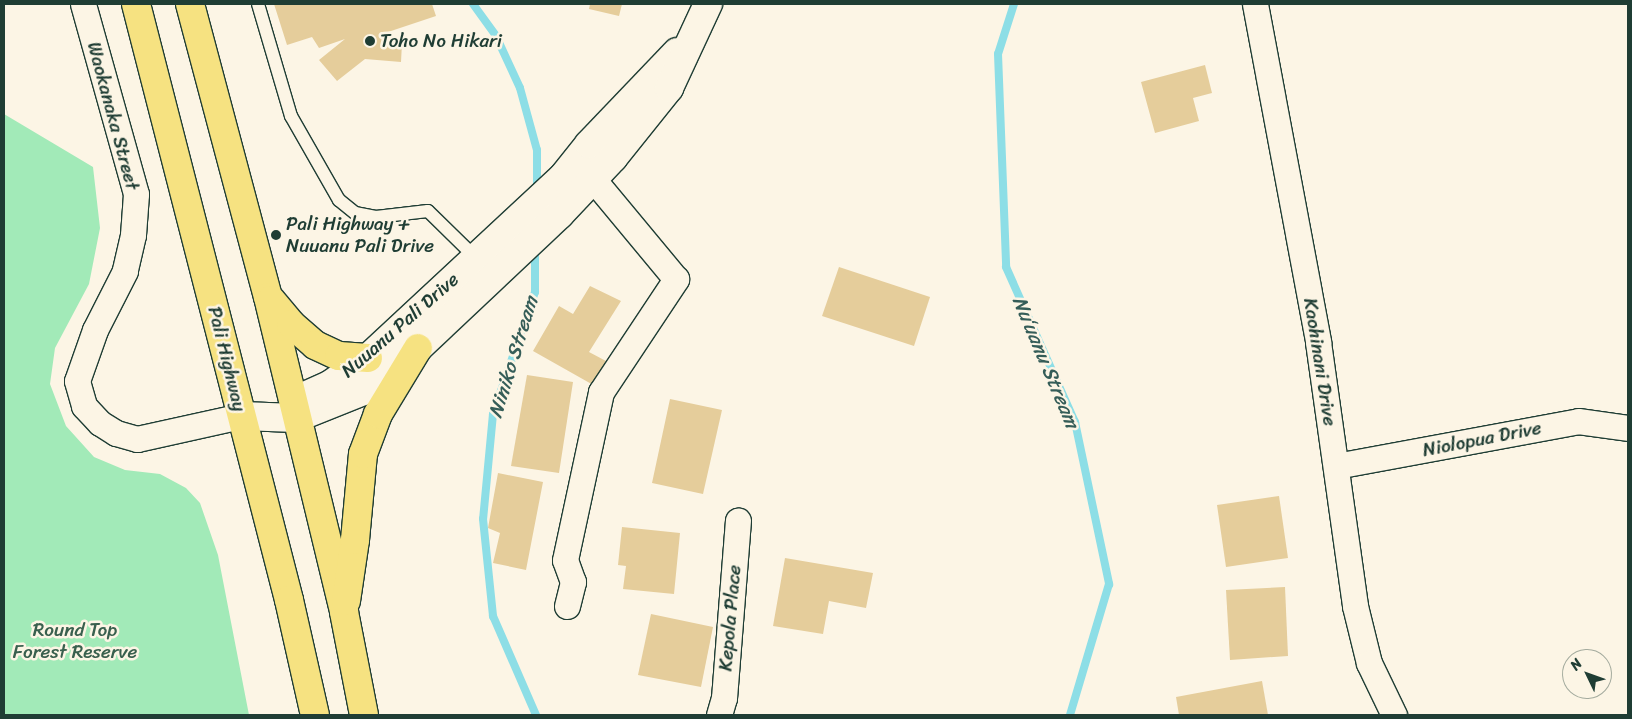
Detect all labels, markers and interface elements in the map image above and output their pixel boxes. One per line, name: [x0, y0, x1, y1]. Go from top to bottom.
place label: Toho No Hikari: [380, 30, 502, 52]
marker: Toho No Hikari: [364, 35, 376, 47]
street label: Waokanaka Street: [82, 39, 144, 193]
place label: Pali Highway + Nuuanu Pali Drive: [286, 213, 434, 257]
marker: Pali Highway + Nuuanu Pali Drive: [270, 229, 282, 241]
street label: Nuuanu Pali Drive: [337, 268, 463, 382]
water label: Niniko Stream: [483, 293, 543, 421]
water label: Nuʻuanu Stream: [1007, 293, 1085, 431]
street label: Kaohinani Drive: [1299, 296, 1341, 428]
street label: Pali Highway: [203, 304, 251, 414]
street label: Niolopua Drive: [1421, 416, 1543, 462]
street label: Kepola Place: [714, 564, 746, 672]
park label: Round Top Forest Reserve: [13, 619, 137, 663]
north arrow: [1562, 649, 1612, 699]
text: N: [1564, 652, 1589, 676]

